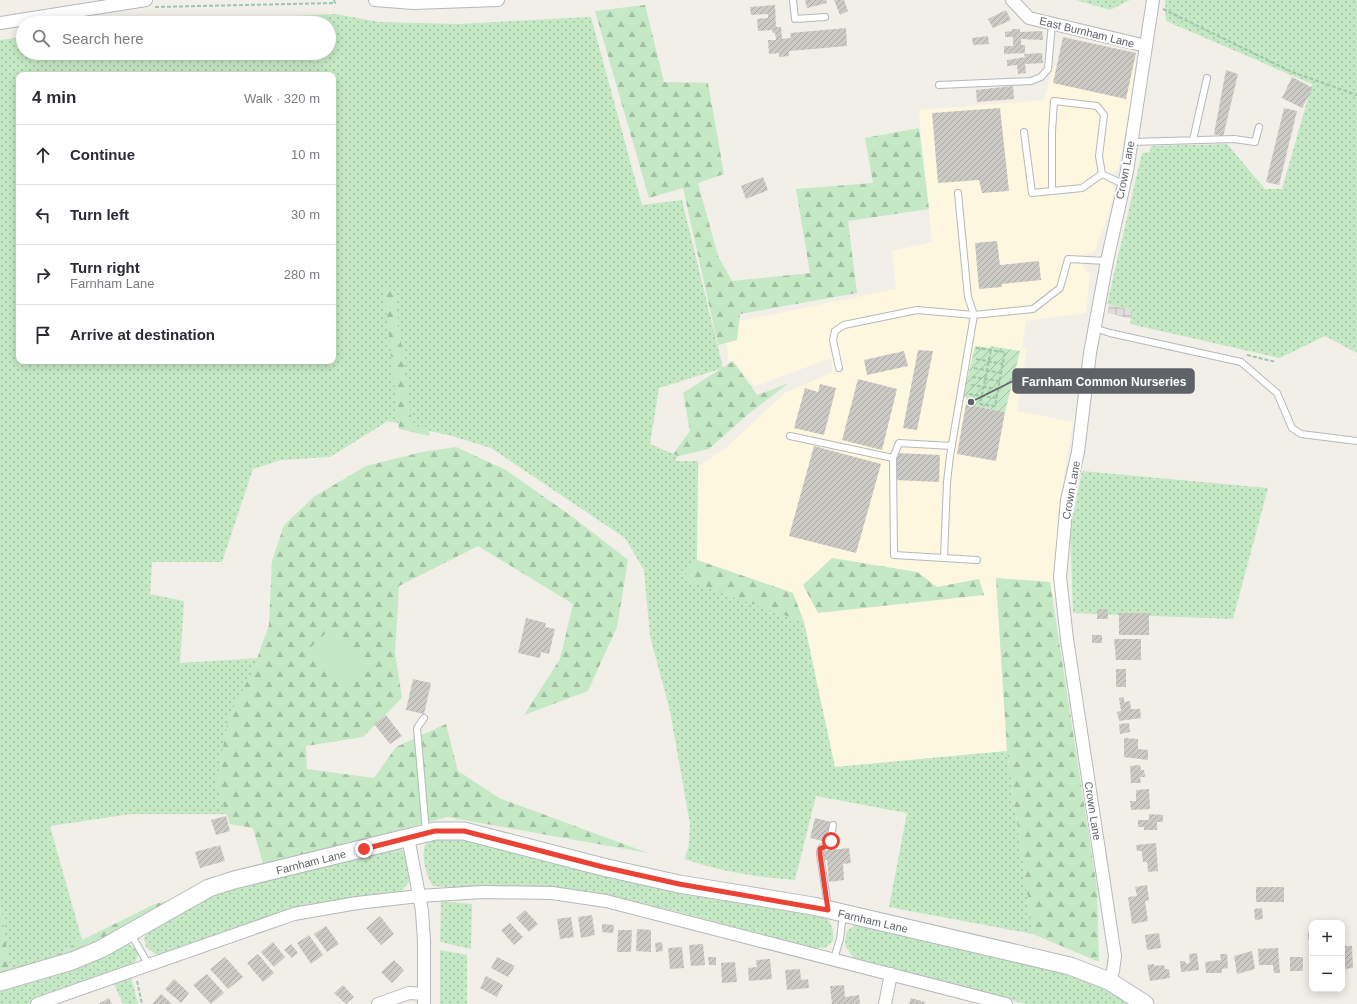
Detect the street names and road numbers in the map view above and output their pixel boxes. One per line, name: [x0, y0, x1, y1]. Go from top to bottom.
street label: East Burnham Lane: [1038, 14, 1136, 50]
street label: Crown Lane: [1113, 140, 1137, 200]
street label: Crown Lane: [1060, 460, 1082, 520]
street label: Crown Lane: [1082, 781, 1104, 841]
street label: Farnham Lane: [275, 848, 347, 876]
street label: Farnham Lane: [837, 907, 909, 935]

